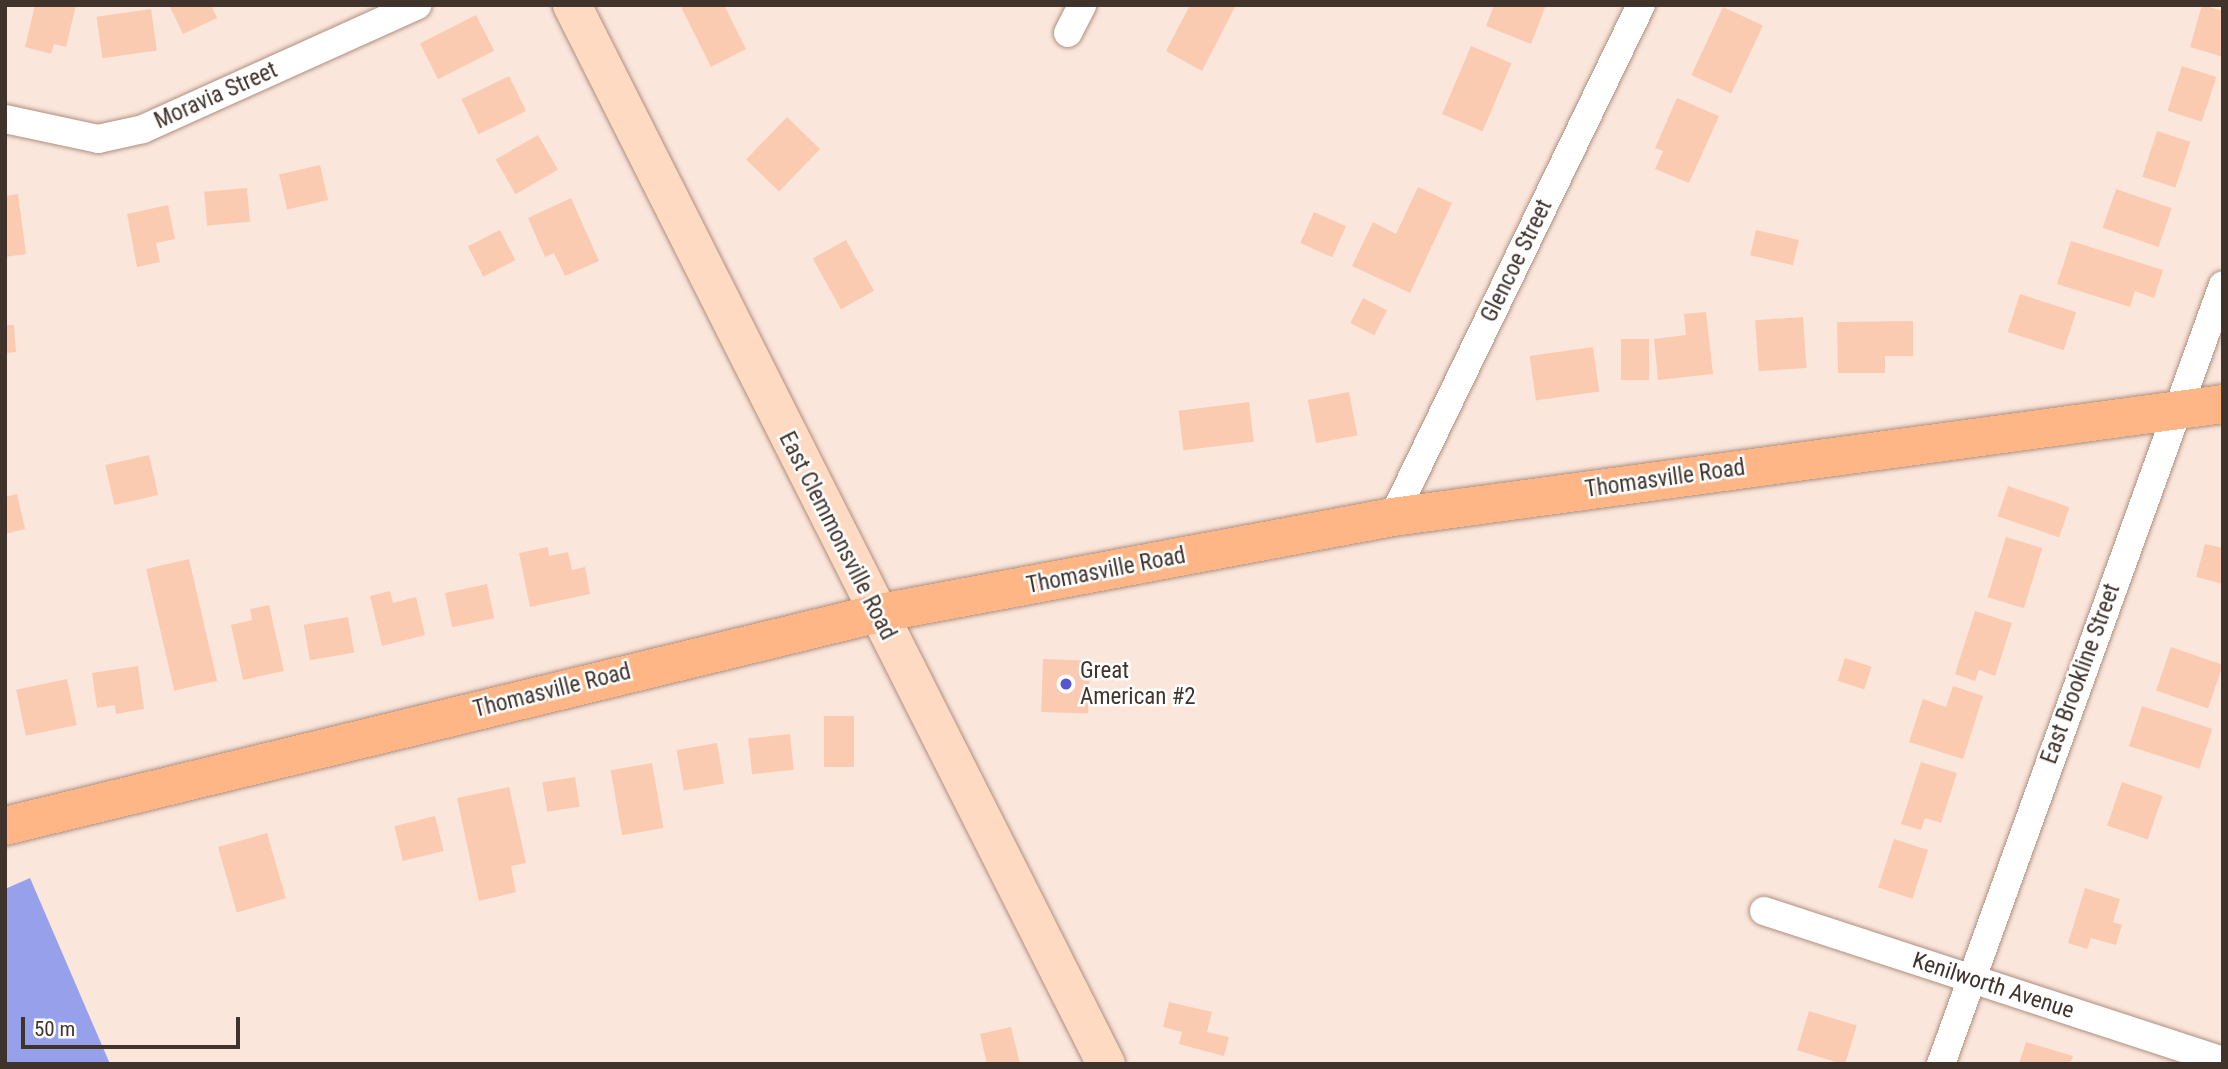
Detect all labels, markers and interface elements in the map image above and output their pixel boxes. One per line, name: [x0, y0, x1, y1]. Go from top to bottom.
street label: Moravia Street: [150, 57, 282, 135]
street label: Glencoe Street: [1475, 195, 1559, 327]
street label: East Clemmonsville Road: [773, 427, 901, 645]
street label: Thomasville Road: [1583, 454, 1747, 504]
street label: Thomasville Road: [1024, 542, 1188, 600]
street label: East Brookline Street: [2036, 580, 2126, 768]
place label: Great American #2: [1080, 657, 1196, 711]
street label: Thomasville Road: [470, 658, 634, 724]
marker: Great American #2: [1058, 676, 1074, 692]
street label: Kenilworth Avenue: [1909, 947, 2077, 1025]
scale bar: [24, 1002, 243, 1046]
text: 50 m: [34, 1017, 75, 1041]

